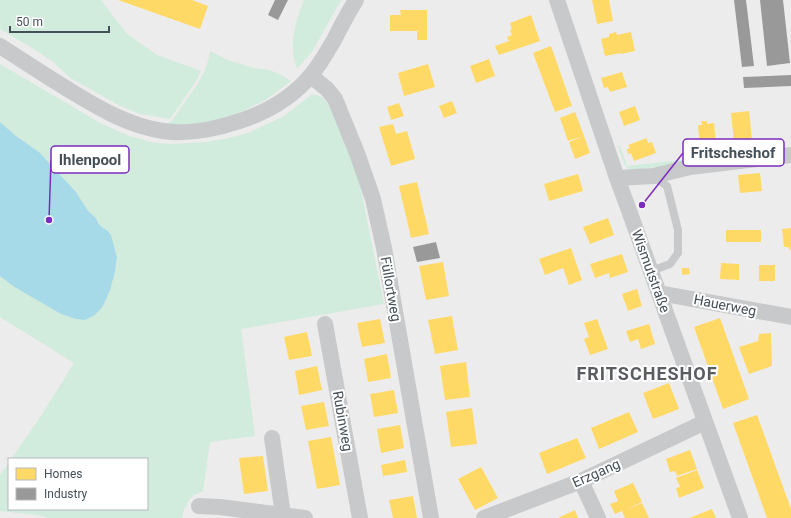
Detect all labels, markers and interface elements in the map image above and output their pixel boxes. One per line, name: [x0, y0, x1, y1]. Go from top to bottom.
scale bar: [10, 8, 109, 34]
text: 50 m: [16, 15, 43, 29]
callout: Fritscheshof: [683, 139, 784, 166]
text: Fritscheshof: [691, 144, 776, 162]
callout: Ihlenpool: [51, 146, 129, 173]
text: Ihlenpool: [59, 151, 121, 169]
street label: Wismutstraße: [629, 227, 673, 315]
street label: Füllortweg: [377, 255, 405, 323]
street label: Hauerweg: [692, 291, 758, 319]
district label: FRITSCHESHOF: [576, 363, 718, 384]
street label: Rubinweg: [330, 389, 356, 453]
street label: Erzgang: [570, 455, 622, 491]
legend: [8, 458, 148, 510]
text: Homes: [44, 467, 82, 481]
text: Industry: [44, 487, 88, 501]

